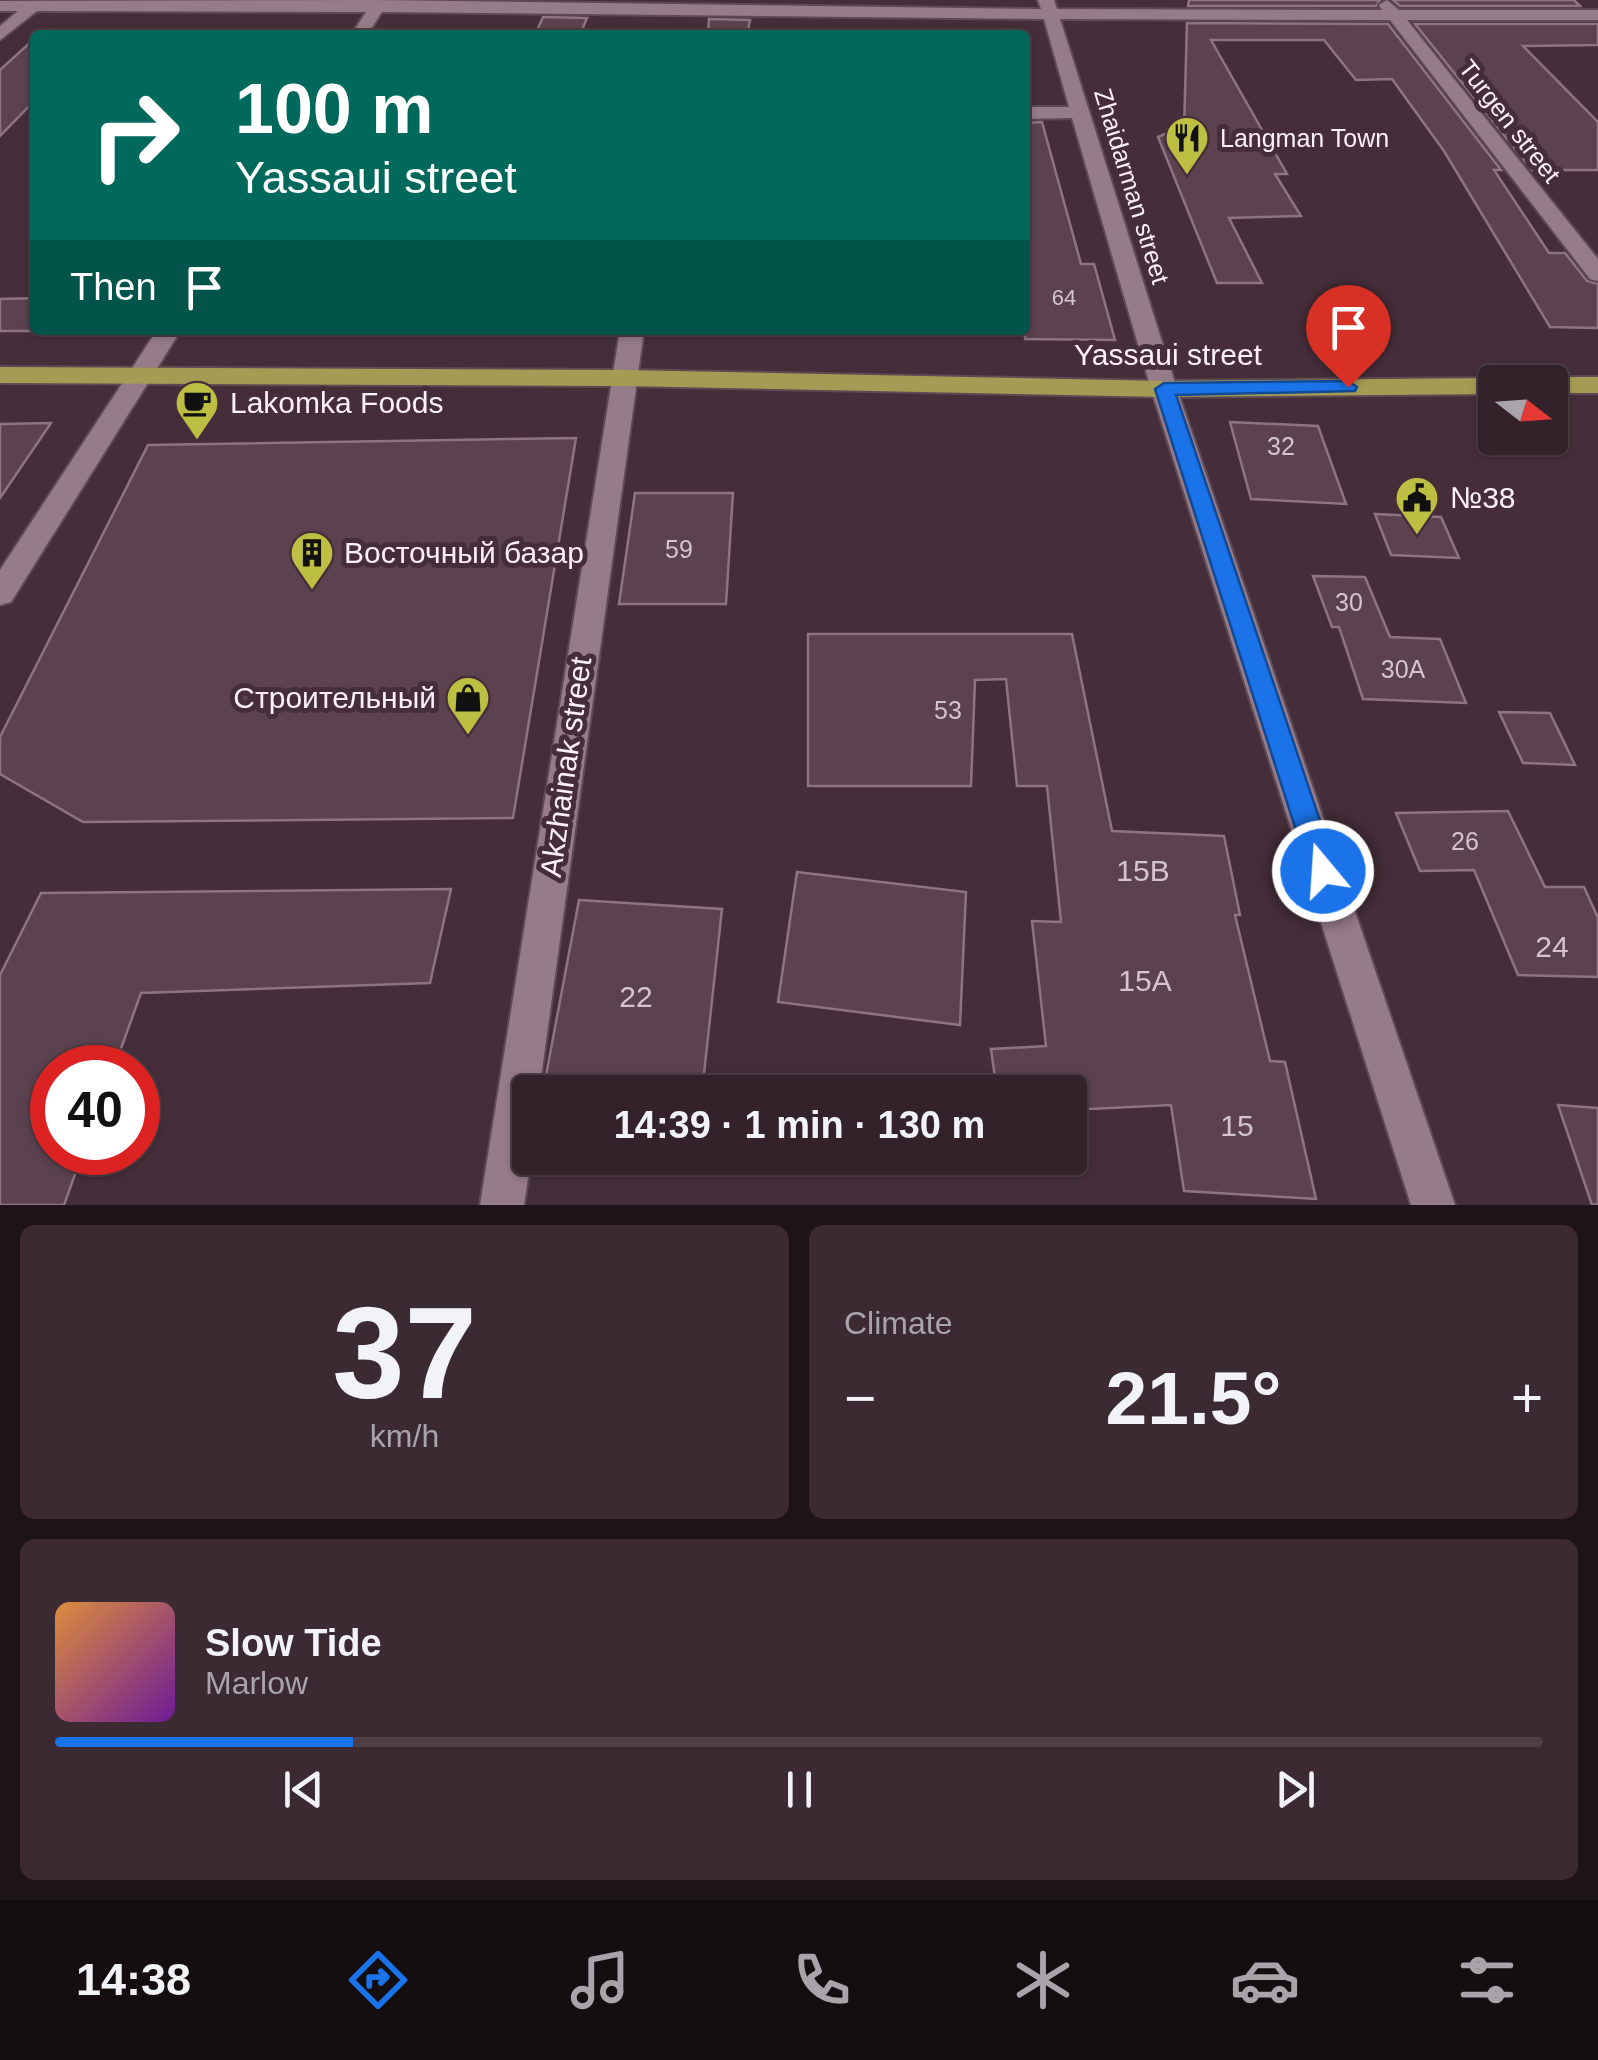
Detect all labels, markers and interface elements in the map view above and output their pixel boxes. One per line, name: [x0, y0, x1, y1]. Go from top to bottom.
street label: Turgen street: [1453, 54, 1567, 188]
icon: right: [70, 70, 200, 200]
text: 100 m: [235, 70, 433, 148]
street label: Zhaidarman street: [1089, 85, 1175, 287]
restaurant icon: Langman Town: [1164, 115, 1210, 176]
place label: Langman Town: [1220, 124, 1389, 152]
text: Yassaui street: [235, 152, 517, 203]
icon: arrive: [177, 260, 232, 315]
text: Then: [70, 266, 157, 308]
house number: 64: [1052, 285, 1076, 310]
pin: [1306, 285, 1391, 388]
icon: arrive: [1321, 300, 1376, 355]
street label: Yassaui street: [1074, 338, 1263, 371]
north arrow: [1478, 365, 1568, 455]
map controls: [1478, 365, 1568, 455]
cafe icon: Lakomka Foods: [174, 380, 220, 441]
place label: Lakomka Foods: [230, 386, 443, 419]
house number: 32: [1267, 432, 1295, 460]
public building icon: №38: [1394, 475, 1440, 536]
place label: №38: [1450, 481, 1516, 514]
building icon: Восточный базар: [289, 530, 335, 591]
house number: 59: [665, 535, 693, 563]
place label: Восточный базар: [344, 536, 584, 569]
house number: 30: [1335, 588, 1363, 616]
street label: Akzhainak street: [534, 654, 597, 879]
house number: 30А: [1381, 655, 1426, 683]
shop icon: Строительный: [445, 675, 491, 736]
place label: Строительный: [233, 681, 436, 714]
house number: 53: [934, 696, 962, 724]
position arrow: [1271, 819, 1375, 923]
house number: 26: [1451, 827, 1479, 855]
house number: 15В: [1116, 854, 1170, 887]
house number: 24: [1535, 930, 1569, 963]
house number: 15А: [1118, 964, 1172, 997]
house number: 22: [619, 980, 653, 1013]
speed limit sign: 40: [30, 1045, 160, 1175]
text: 14:39 · 1 min · 130 m: [614, 1104, 985, 1146]
house number: 15: [1220, 1109, 1254, 1142]
text: 37: [332, 1280, 477, 1426]
text: Climate: [844, 1305, 952, 1341]
text: 21.5°: [1106, 1356, 1281, 1440]
text: −: [844, 1367, 876, 1429]
text: +: [1511, 1367, 1543, 1429]
text: km/h: [370, 1418, 439, 1454]
text: Slow Tide: [205, 1622, 382, 1664]
text: Marlow: [205, 1665, 308, 1701]
icon: previous: [276, 1762, 331, 1817]
icon: pause: [772, 1762, 827, 1817]
icon: next: [1268, 1762, 1323, 1817]
icon: directions: [343, 1945, 413, 2015]
icon: music: [565, 1945, 635, 2015]
icon: phone: [787, 1945, 857, 2015]
icon: climate: [1008, 1945, 1078, 2015]
icon: car: [1230, 1945, 1300, 2015]
icon: filters: [1452, 1945, 1522, 2015]
text: 14:38: [76, 1954, 191, 2005]

